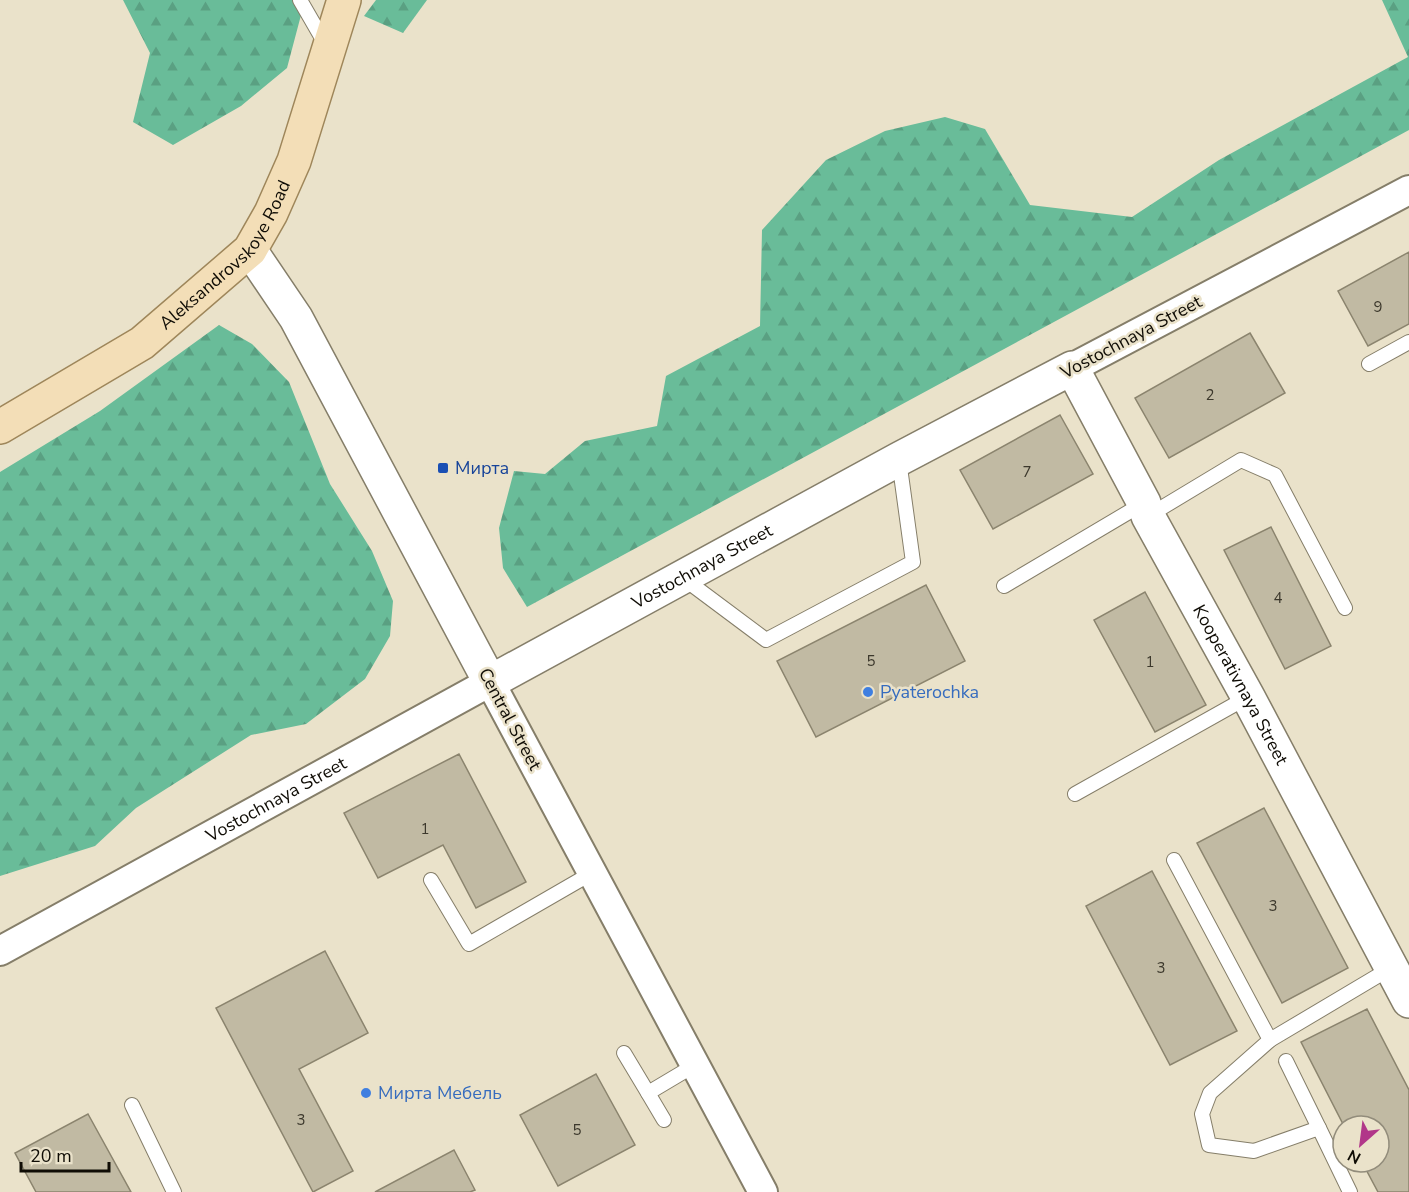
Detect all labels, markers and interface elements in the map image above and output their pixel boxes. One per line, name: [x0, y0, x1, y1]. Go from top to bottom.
street label: Aleksandrovskoye Road: [154, 176, 296, 335]
street label: Vostochnaya Street: [1055, 289, 1206, 385]
house number: 9: [1373, 297, 1383, 317]
house number: 2: [1205, 385, 1215, 405]
place label: Мирта: [455, 456, 509, 480]
marker: Мирта: [436, 461, 450, 475]
house number: 7: [1022, 462, 1032, 482]
street label: Vostochnaya Street: [626, 518, 777, 615]
house number: 4: [1273, 588, 1283, 608]
street label: Kooperativnaya Street: [1187, 600, 1294, 770]
house number: 5: [866, 651, 876, 671]
house number: 1: [1145, 652, 1155, 672]
street label: Central Street: [473, 664, 547, 775]
place label: Pyaterochka: [880, 680, 979, 704]
marker: Pyaterochka: [861, 685, 875, 699]
street label: Vostochnaya Street: [201, 751, 351, 848]
house number: 1: [420, 819, 430, 839]
house number: 3: [1268, 896, 1278, 916]
house number: 3: [1156, 958, 1166, 978]
place label: Мирта Мебель: [378, 1081, 502, 1105]
marker: Мирта Мебель: [359, 1086, 373, 1100]
house number: 3: [296, 1110, 306, 1130]
north arrow: [1331, 1114, 1391, 1174]
house number: 5: [572, 1120, 582, 1140]
scale bar: [21, 1135, 110, 1173]
text: 20 m: [30, 1144, 72, 1168]
text: N: [1344, 1144, 1365, 1169]

